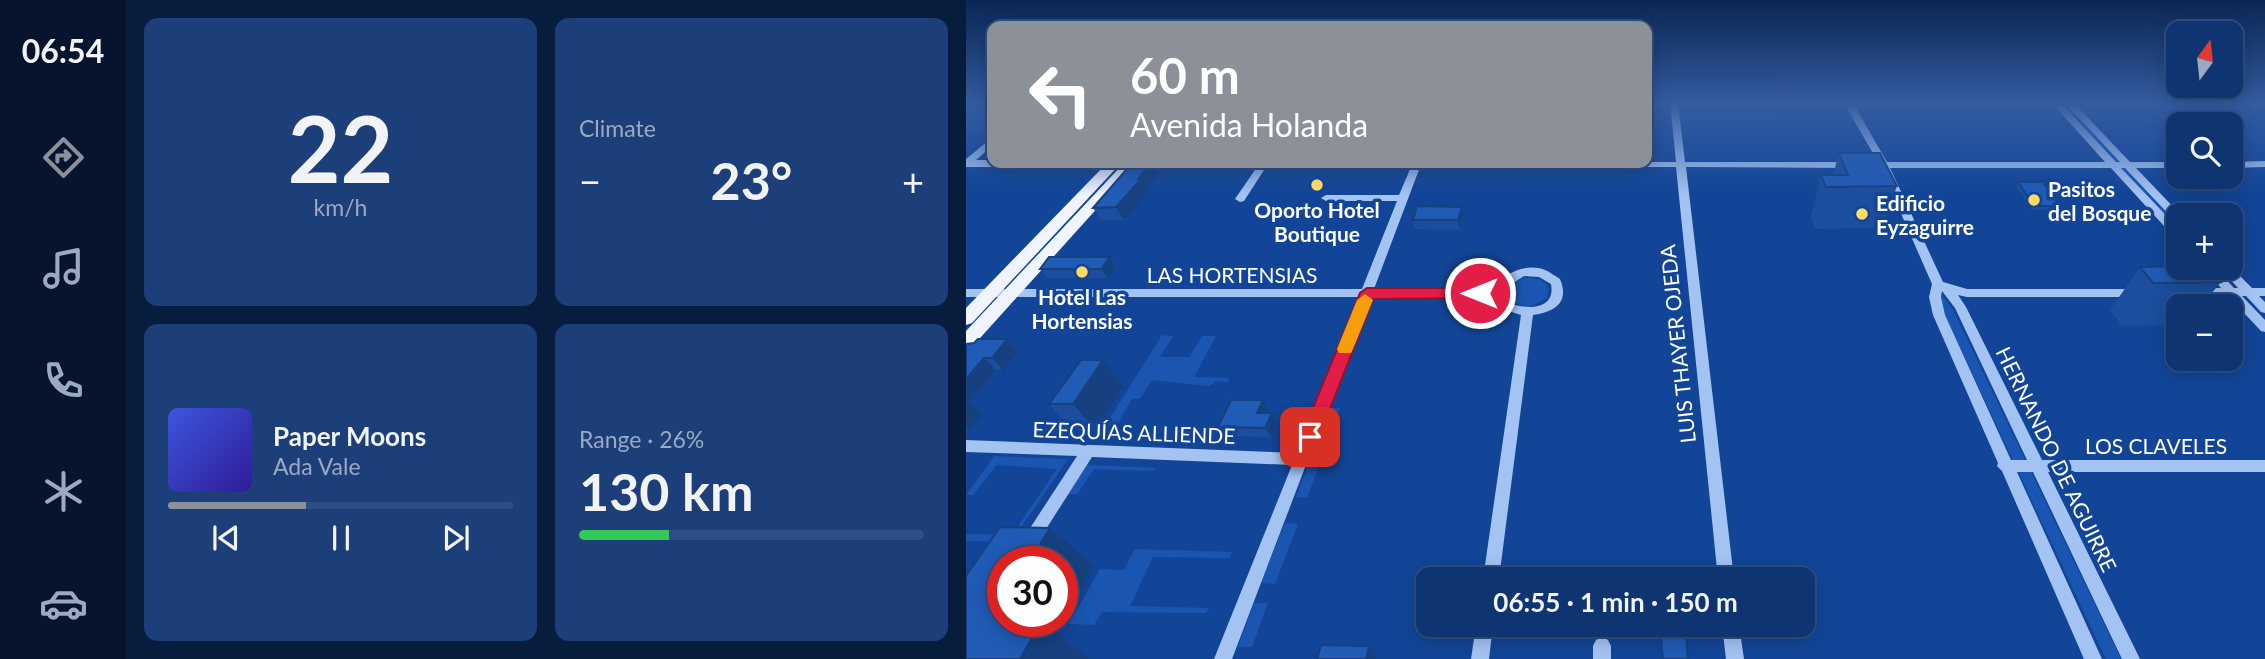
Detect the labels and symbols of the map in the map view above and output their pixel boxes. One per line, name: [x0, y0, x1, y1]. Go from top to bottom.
north arrow: [2166, 21, 2244, 98]
place label: Pasitos del Bosque: [2048, 176, 2151, 225]
marker: Oporto Hotel Boutique: [1309, 177, 1325, 193]
place label: Edificio Eyzaguirre: [1876, 190, 1974, 239]
marker: Pasitos del Bosque: [2026, 192, 2042, 208]
place label: Oporto Hotel Boutique: [1254, 197, 1380, 246]
marker: Edificio Eyzaguirre: [1854, 206, 1870, 222]
street label: LUIS THAYER OJEDA: [1654, 243, 1700, 444]
position arrow: [1443, 256, 1517, 330]
street label: LAS HORTENSIAS: [1147, 262, 1317, 287]
marker: Hotel Las Hortensias: [1074, 264, 1090, 280]
place label: Hotel Las Hortensias: [1032, 284, 1133, 333]
street label: HERNANDO DE AGUIRRE: [1992, 342, 2122, 576]
pin: [1280, 407, 1340, 467]
street label: EZEQUÍAS ALLIENDE: [1032, 416, 1236, 448]
street label: LOS CLAVELES: [2085, 433, 2227, 458]
speed limit sign: 30: [987, 546, 1078, 637]

